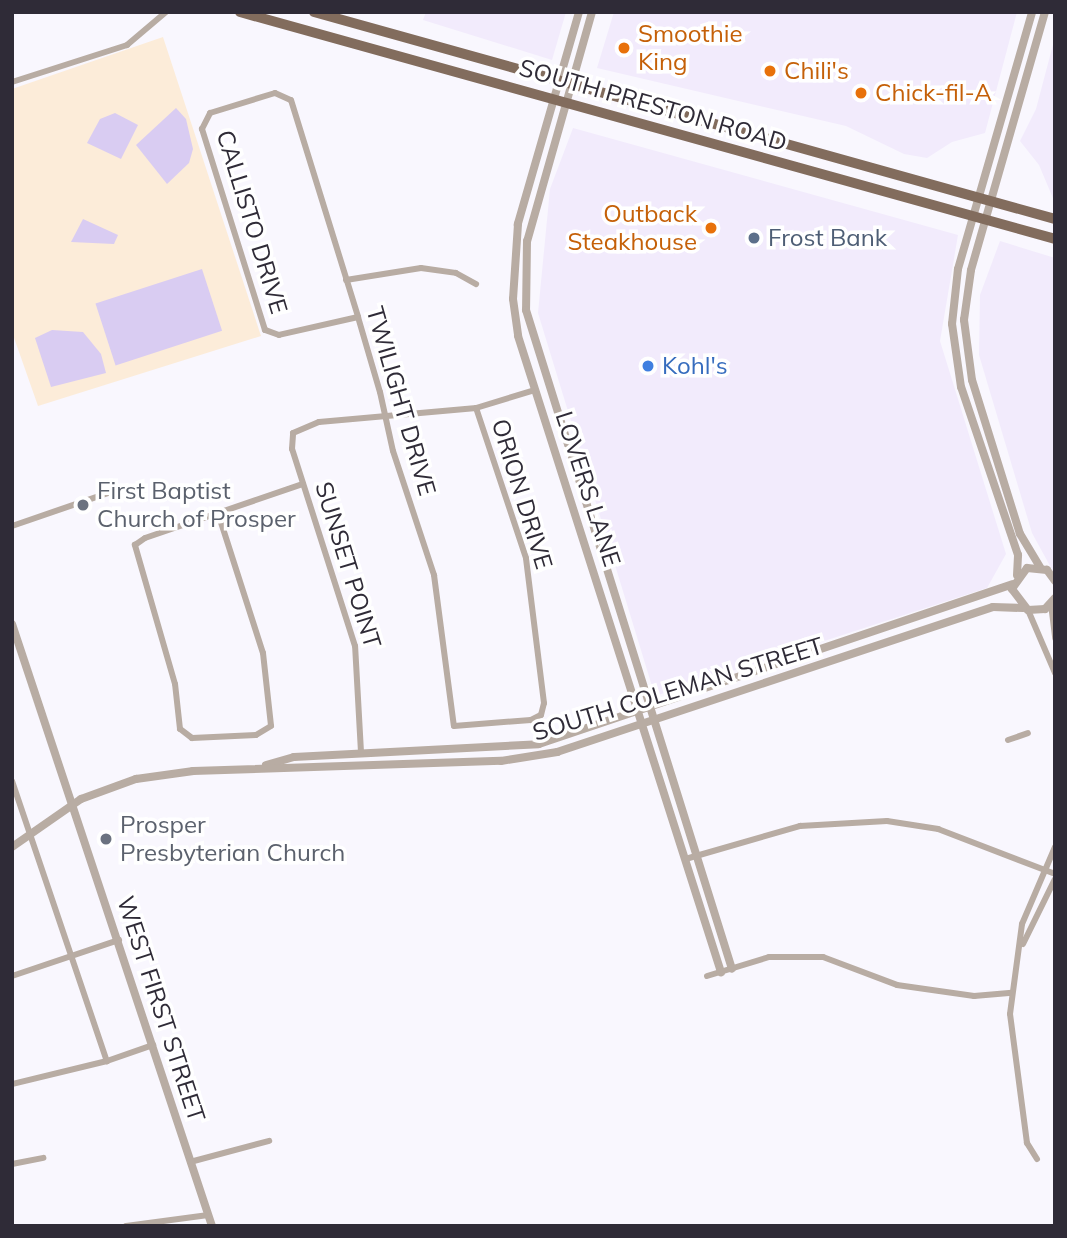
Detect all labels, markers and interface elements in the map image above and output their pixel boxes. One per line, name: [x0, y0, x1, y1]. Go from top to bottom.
place label: Smoothie King: [638, 20, 743, 76]
marker: Smoothie King: [616, 40, 632, 56]
street label: SOUTH PRESTON ROAD: [516, 53, 790, 157]
place label: Chili's: [784, 57, 849, 85]
marker: Chili's: [762, 63, 778, 79]
place label: Chick-fil-A: [875, 79, 992, 107]
marker: Chick-fil-A: [853, 85, 869, 101]
street label: CALLISTO DRIVE: [210, 127, 294, 317]
place label: Outback Steakhouse: [567, 200, 697, 256]
marker: Outback Steakhouse: [703, 220, 719, 236]
place label: Frost Bank: [768, 224, 887, 252]
marker: Frost Bank: [746, 230, 762, 246]
street label: TWILIGHT DRIVE: [360, 303, 442, 499]
place label: Kohl's: [662, 352, 728, 380]
marker: Kohl's: [640, 358, 656, 374]
street label: LOVERS LANE: [549, 408, 627, 570]
street label: ORION DRIVE: [485, 415, 559, 573]
place label: First Baptist Church of Prosper: [97, 477, 296, 533]
street label: SUNSET POINT: [309, 478, 387, 652]
marker: First Baptist Church of Prosper: [75, 497, 91, 513]
street label: SOUTH COLEMAN STREET: [529, 631, 827, 747]
place label: Prosper Presbyterian Church: [120, 811, 345, 867]
marker: Prosper Presbyterian Church: [98, 831, 114, 847]
street label: WEST FIRST STREET: [111, 892, 211, 1126]

